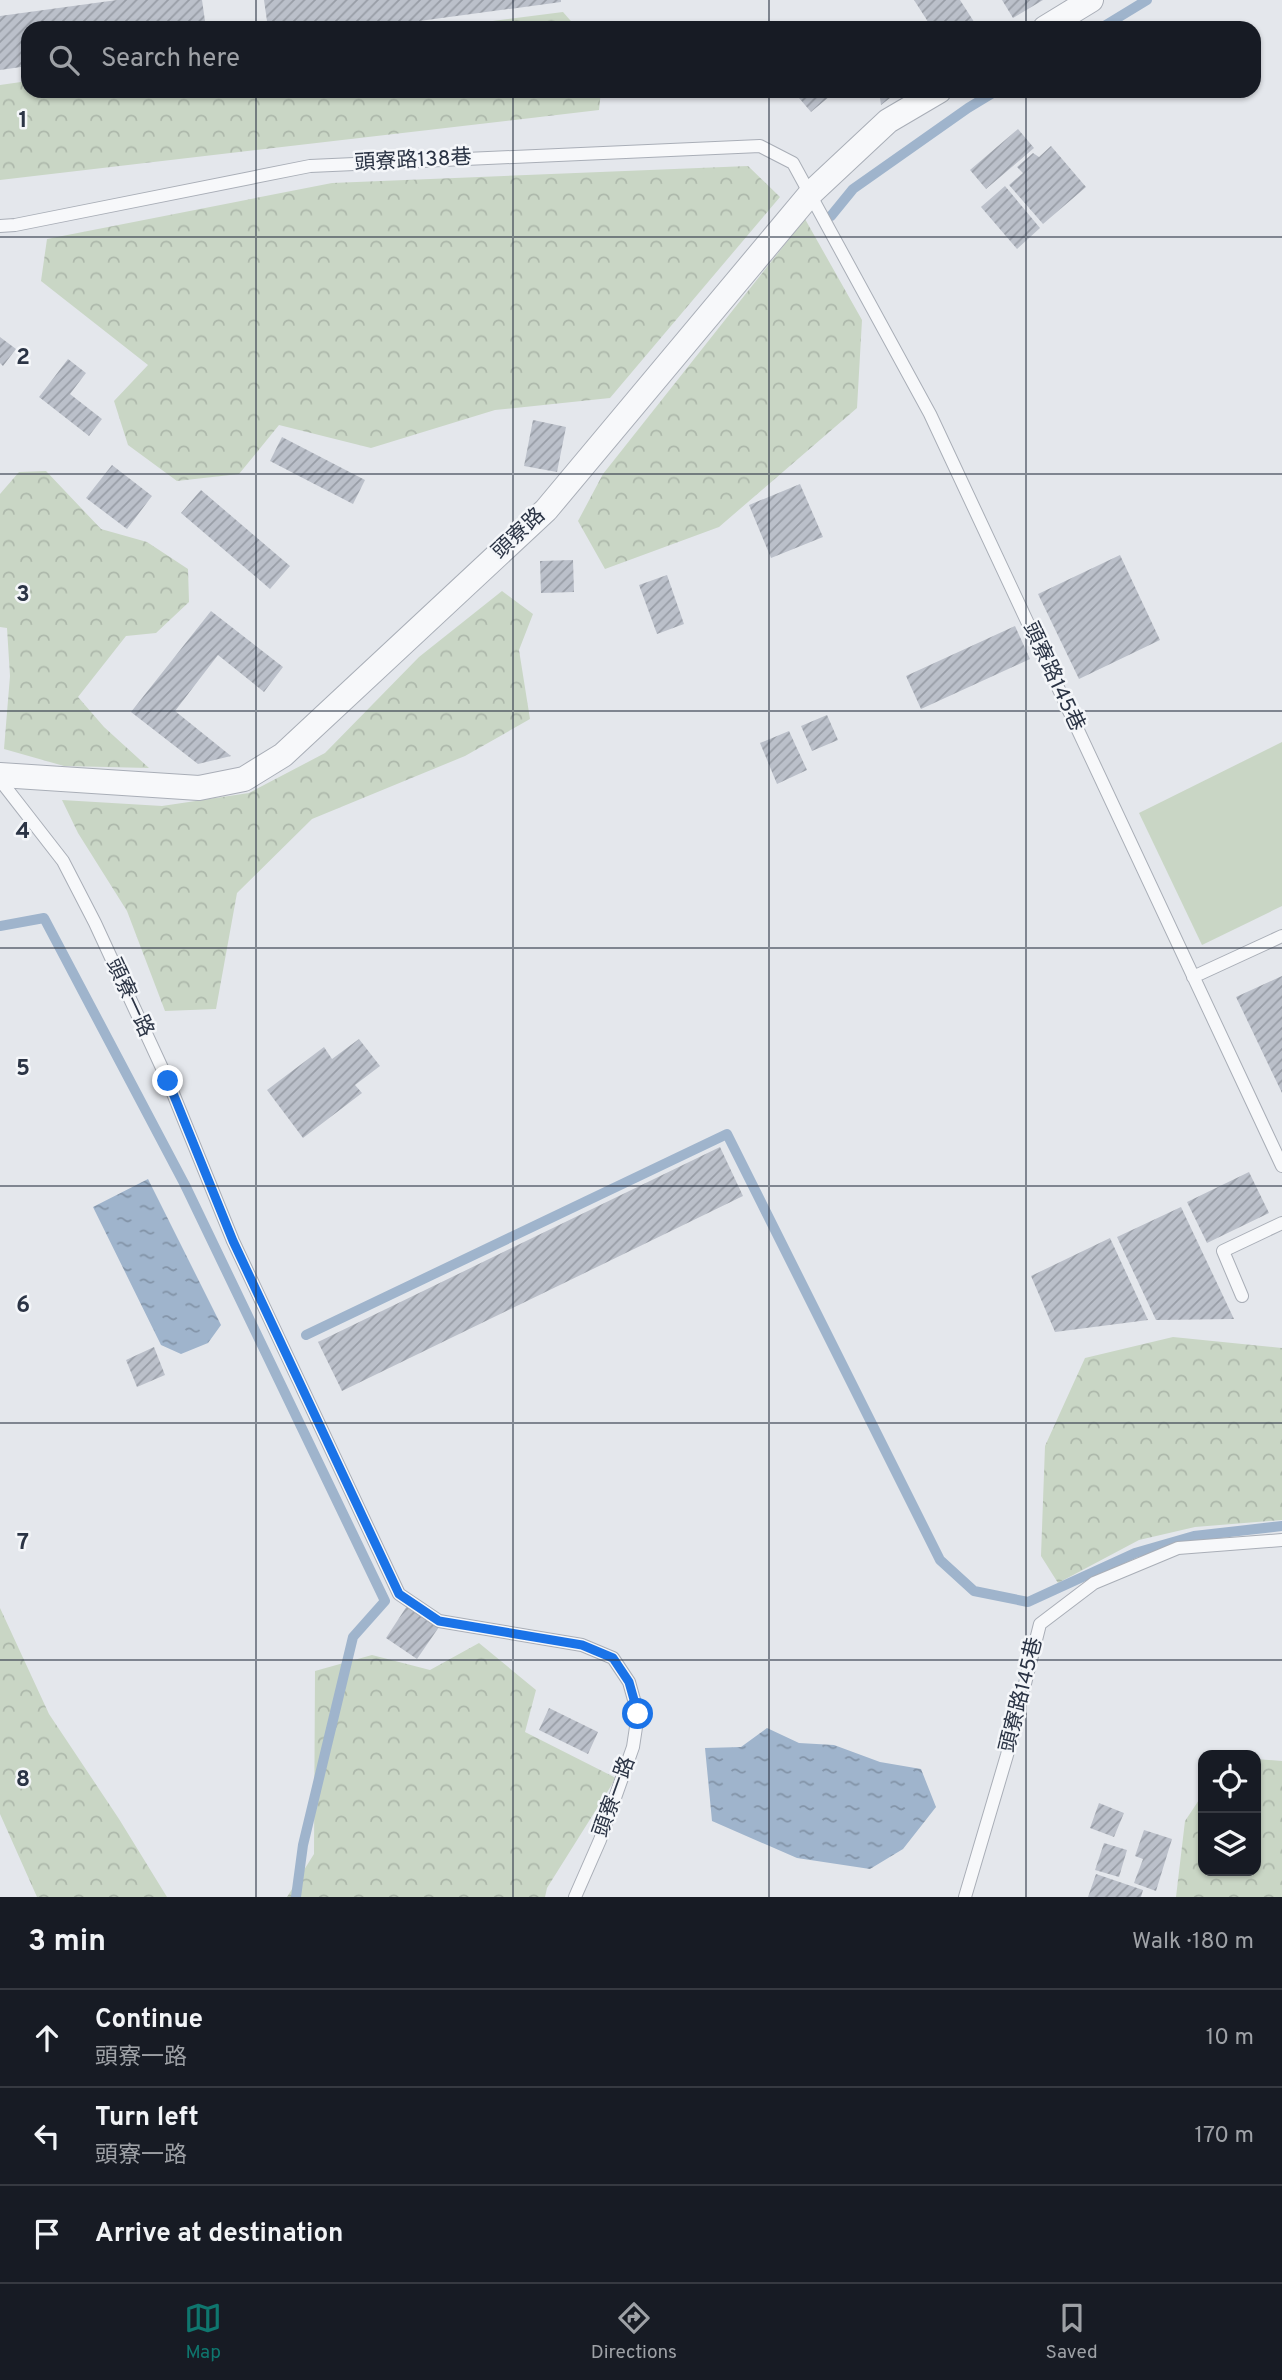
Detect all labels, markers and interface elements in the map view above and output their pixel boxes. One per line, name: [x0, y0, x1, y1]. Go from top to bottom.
search box: [21, 21, 1261, 98]
icon: search: [45, 41, 83, 79]
text: Search here: [101, 43, 240, 76]
text: 1: [18, 107, 28, 136]
street label: 頭寮路138巷: [354, 144, 472, 178]
text: 2: [16, 344, 30, 373]
street label: 頭寮路: [487, 503, 551, 565]
text: 3: [16, 581, 30, 610]
street label: 頭寮路145巷: [1016, 618, 1090, 736]
text: 4: [16, 818, 30, 847]
street label: 頭寮一路: [99, 954, 159, 1042]
text: 5: [16, 1055, 30, 1084]
route end: [152, 1065, 183, 1096]
text: 6: [16, 1292, 30, 1321]
text: 7: [17, 1529, 29, 1558]
street label: 頭寮路145巷: [995, 1635, 1049, 1755]
route start: [622, 1698, 653, 1729]
map controls: [1198, 1750, 1261, 1876]
button: locate: [1198, 1750, 1261, 1813]
street label: 頭寮一路: [588, 1753, 642, 1841]
text: 8: [16, 1766, 30, 1795]
button: layers: [1198, 1813, 1261, 1876]
text: 3 min: [28, 1924, 106, 1961]
text: Walk · 180 m: [1132, 1928, 1254, 1957]
text: Continue: [95, 2004, 203, 2037]
icon: ahead: [28, 2019, 66, 2057]
text: 10 m: [1206, 2024, 1254, 2053]
text: 頭寮一路: [95, 2044, 187, 2073]
text: Turn left: [95, 2102, 199, 2135]
icon: left: [28, 2117, 66, 2155]
text: 170 m: [1195, 2122, 1254, 2151]
text: 頭寮一路: [95, 2142, 187, 2171]
icon: arrive: [28, 2215, 66, 2253]
text: Arrive at destination: [95, 2218, 343, 2251]
tab: Map: [184, 2299, 222, 2365]
tab: Directions: [591, 2299, 677, 2365]
tab: Saved: [1046, 2299, 1098, 2365]

